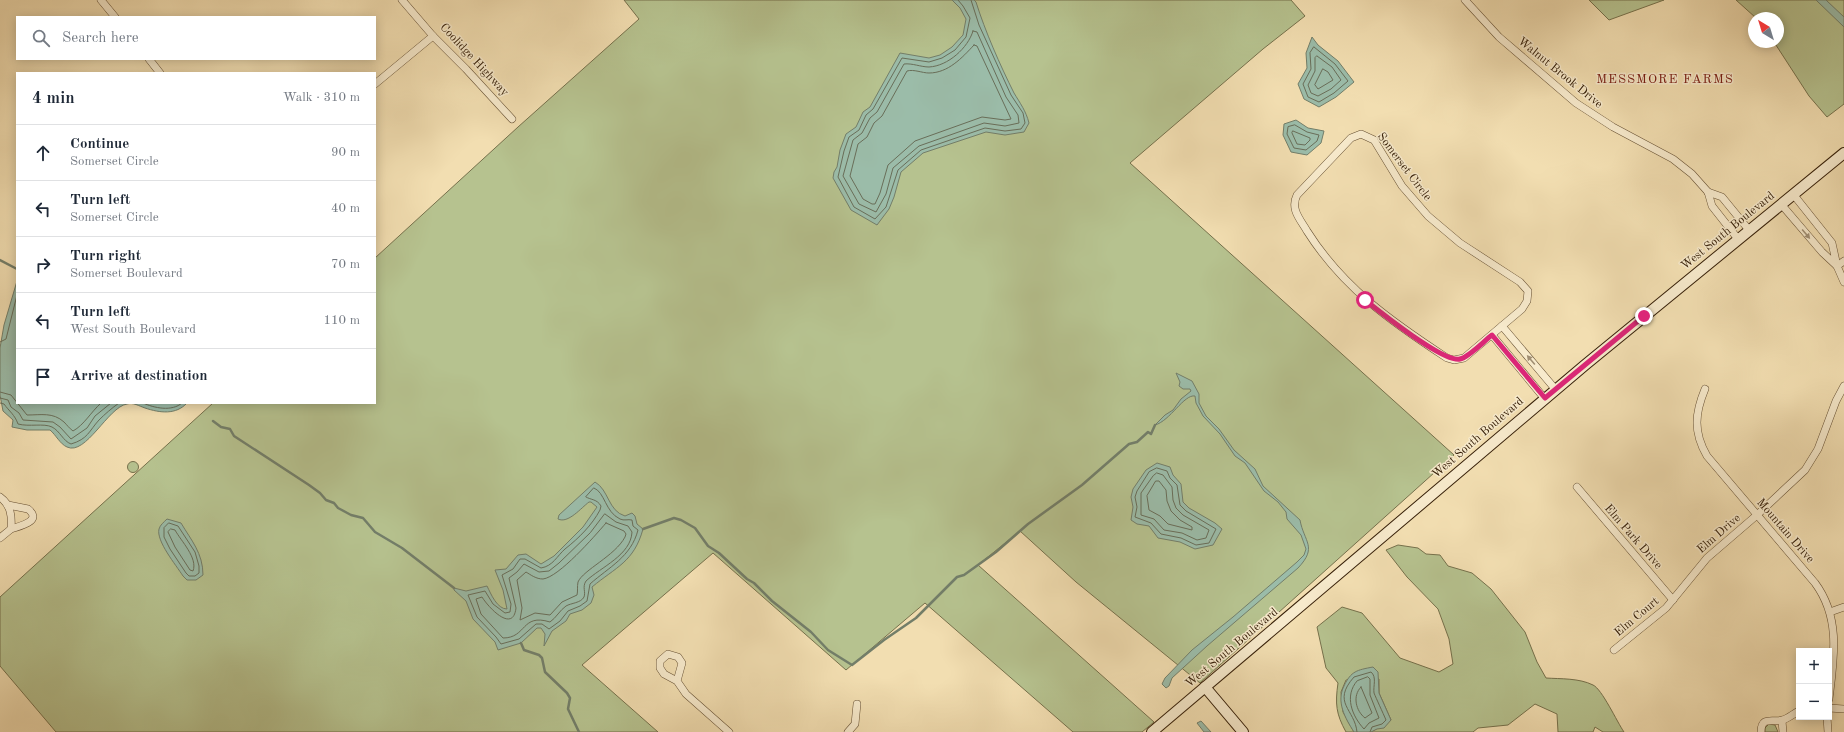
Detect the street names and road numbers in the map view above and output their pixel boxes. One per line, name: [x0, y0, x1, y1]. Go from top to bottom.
street label: Coolidge Highway: [437, 21, 511, 99]
street label: Walnut Brook Drive: [1515, 35, 1605, 111]
street label: Somerset Circle: [1375, 131, 1434, 204]
street label: West South Boulevard: [1679, 190, 1777, 272]
street label: West South Boulevard: [1430, 395, 1526, 481]
street label: Mountain Drive: [1754, 497, 1816, 566]
street label: Elm Park Drive: [1602, 502, 1665, 572]
street label: Elm Drive: [1695, 512, 1743, 556]
street label: Elm Court: [1612, 595, 1662, 639]
street label: West South Boulevard: [1184, 606, 1280, 690]

